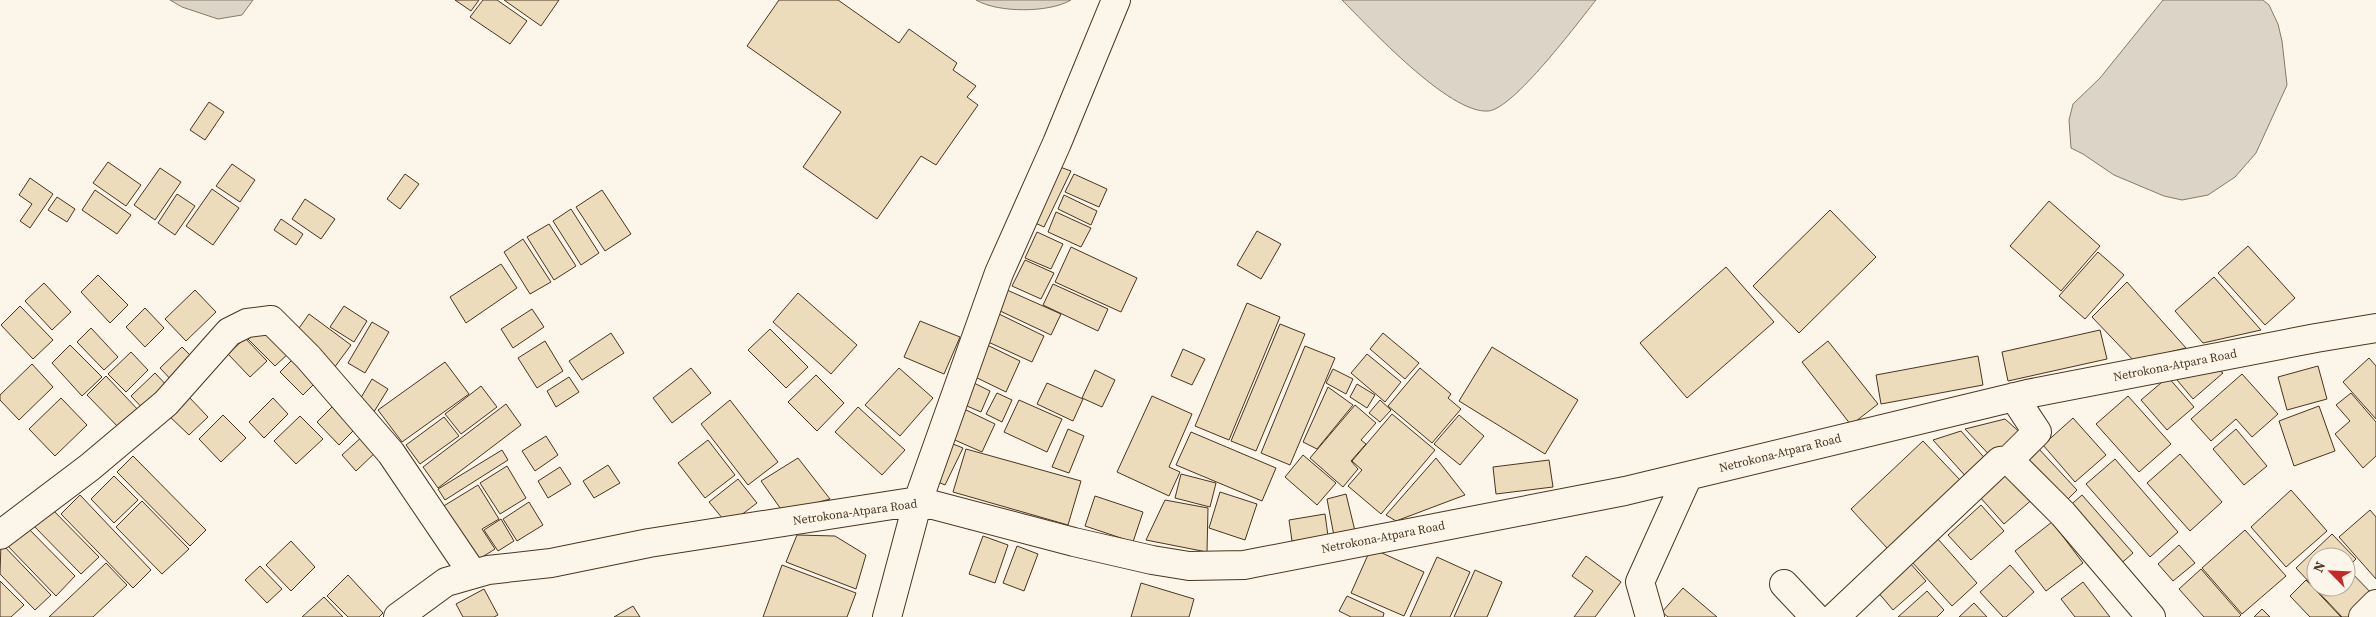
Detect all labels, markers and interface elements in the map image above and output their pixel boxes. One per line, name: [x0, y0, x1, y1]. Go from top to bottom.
street label: Netrokona-Atpara Road: [2112, 345, 2238, 385]
street label: Netrokona-Atpara Road: [1717, 430, 1843, 476]
street label: Netrokona-Atpara Road: [792, 495, 918, 529]
street label: Netrokona-Atpara Road: [1320, 517, 1446, 557]
north arrow: [2306, 547, 2356, 597]
text: N: [2308, 558, 2330, 575]

